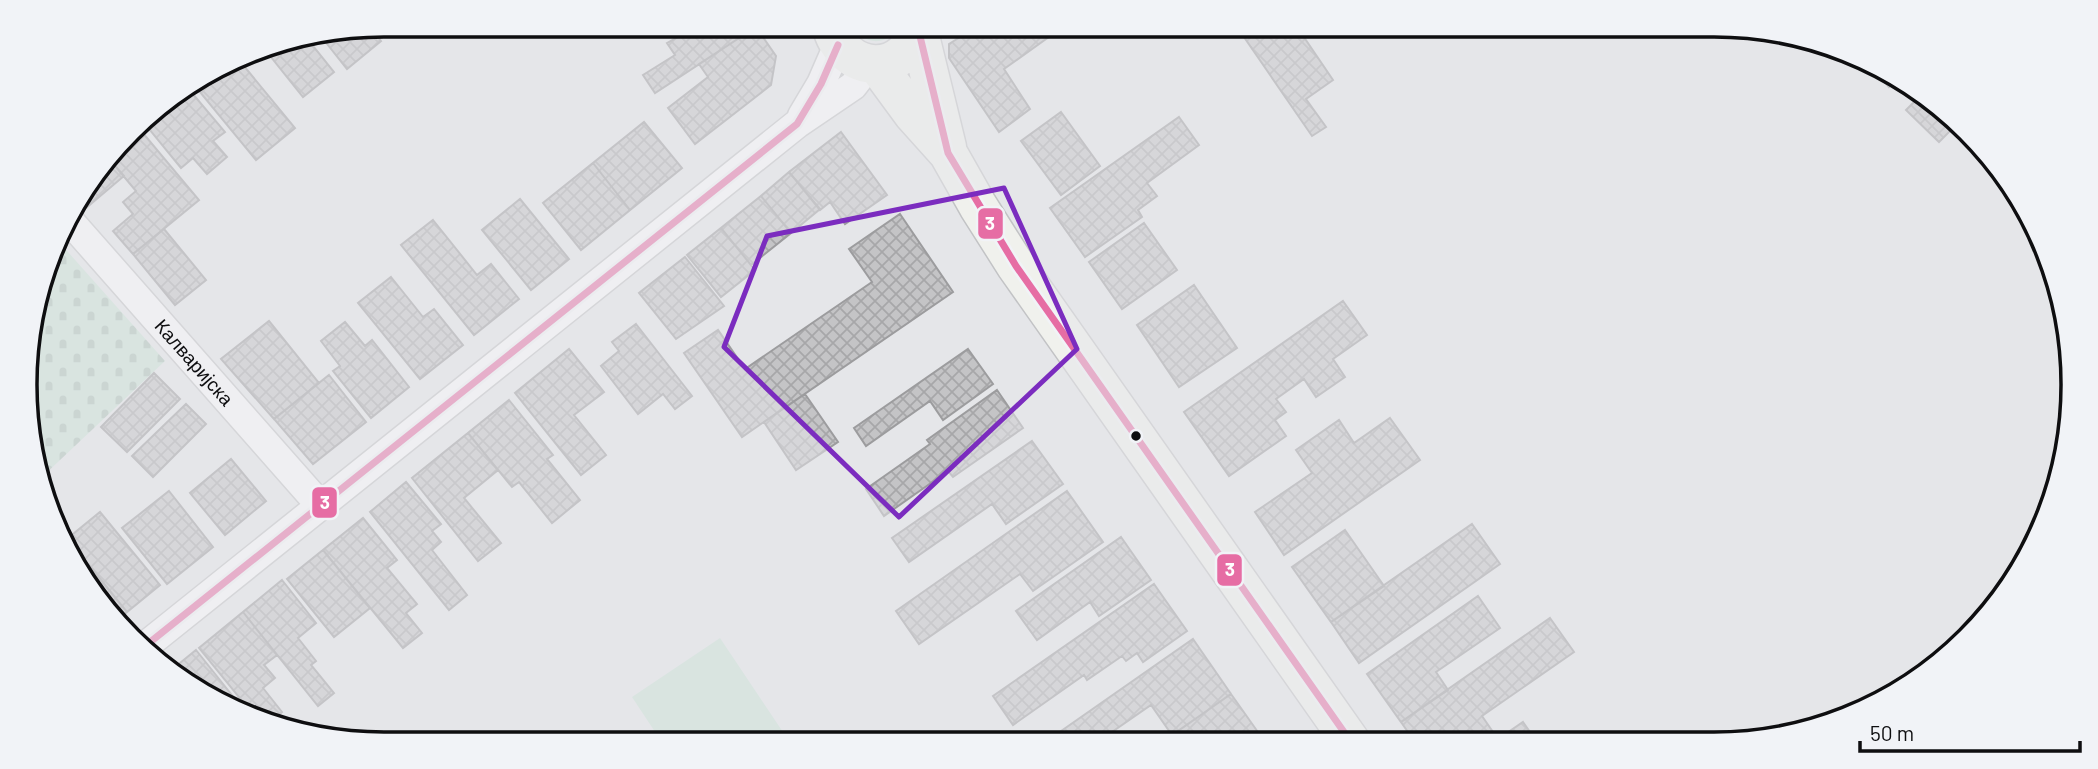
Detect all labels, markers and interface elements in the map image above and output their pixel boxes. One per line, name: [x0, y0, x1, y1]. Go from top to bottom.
line badge: 3: [977, 207, 1004, 240]
text: 3: [985, 211, 995, 234]
street label: Калваријска: [150, 314, 239, 410]
unlabelled marker: [1129, 429, 1143, 443]
line badge: 3: [311, 486, 338, 519]
text: 3: [320, 490, 330, 513]
line badge: 3: [1216, 553, 1243, 587]
text: 3: [1225, 557, 1235, 580]
scale bar: [1860, 710, 2080, 754]
text: 50 m: [1870, 720, 1914, 745]

